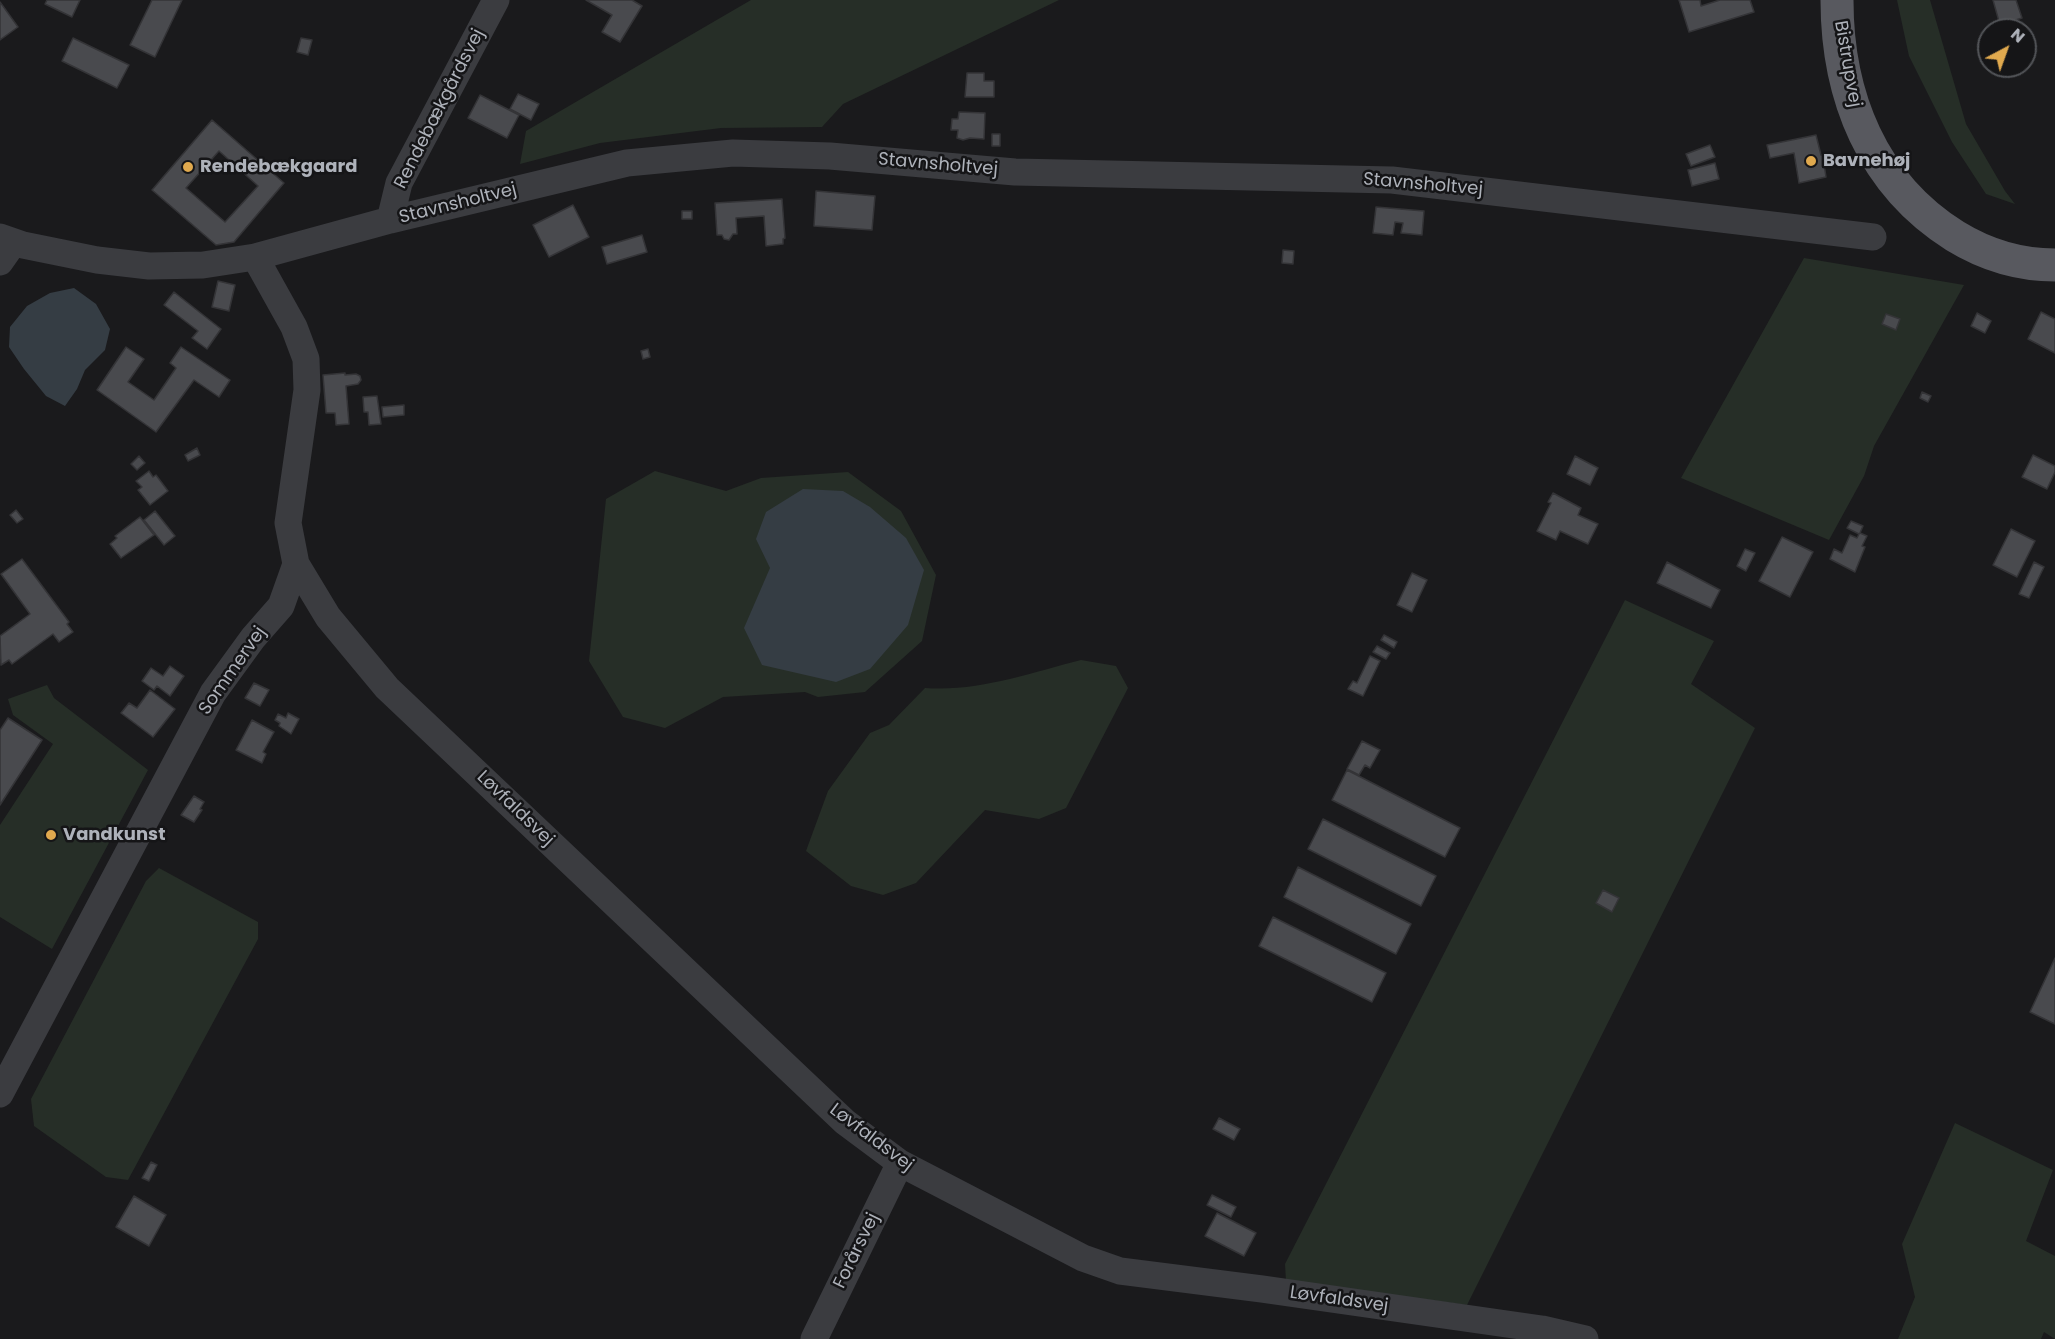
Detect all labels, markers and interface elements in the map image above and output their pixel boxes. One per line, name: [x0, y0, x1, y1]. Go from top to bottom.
north arrow: [1977, 18, 2037, 78]
street label: Bistrupvej: [1829, 19, 1865, 109]
text: N: [2006, 23, 2030, 48]
street label: Rendebækgårdsvej: [390, 25, 490, 193]
street label: Stavnsholtvej: [877, 149, 999, 181]
place label: Bavnehøj: [1823, 150, 1910, 172]
marker: Bavnehøj: [1804, 154, 1818, 168]
place label: Rendebækgaard: [200, 156, 357, 178]
marker: Rendebækgaard: [181, 160, 195, 174]
street label: Stavnsholtvej: [1362, 169, 1484, 201]
street label: Stavnsholtvej: [397, 179, 519, 229]
street label: Sommervej: [195, 623, 271, 719]
street label: Løvfaldsvej: [472, 767, 558, 851]
place label: Vandkunst: [63, 824, 165, 846]
marker: Vandkunst: [44, 828, 58, 842]
street label: Løvfaldsvej: [825, 1100, 917, 1176]
street label: Forårsvej: [829, 1210, 885, 1292]
street label: Løvfaldsvej: [1288, 1282, 1390, 1318]

